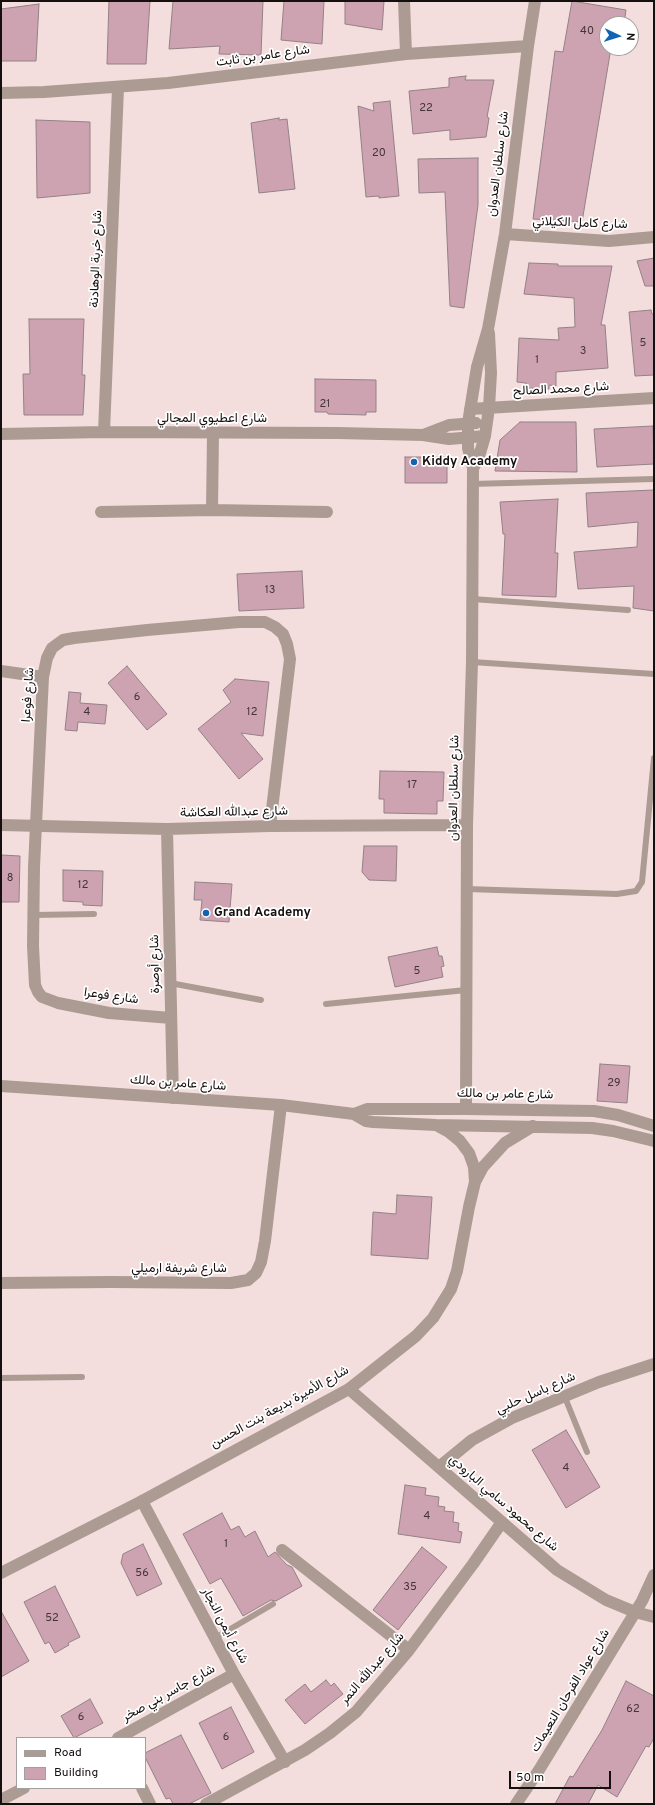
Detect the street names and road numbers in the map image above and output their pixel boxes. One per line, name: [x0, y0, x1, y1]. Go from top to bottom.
street label: شارع عامر بن ثابت: [215, 43, 311, 71]
street label: شارع سلطان العدوان: [485, 110, 513, 218]
street label: شارع خربة الوهادنة: [87, 210, 107, 308]
street label: شارع كامل الكيلاني: [532, 215, 628, 233]
street label: شارع محمد الصالح: [512, 380, 610, 400]
street label: شارع اعطيوي المجالي: [157, 411, 267, 427]
street label: شارع فوعرا: [19, 667, 39, 723]
street label: شارع سلطان العدوان: [446, 735, 464, 841]
street label: شارع عبدالله العكاشة: [180, 804, 288, 822]
street label: شارع أوصرة: [148, 934, 164, 994]
street label: شارع فوعرا: [83, 985, 139, 1009]
street label: شارع عامر بن مالك: [129, 1073, 227, 1095]
street label: شارع عامر بن مالك: [457, 1086, 553, 1104]
street label: شارع شريفة ارميلي: [131, 1261, 227, 1277]
street label: شارع الأميرة بديعة بنت الحسن: [208, 1363, 352, 1453]
street label: شارع باسل حلبي: [494, 1369, 578, 1419]
street label: شارع محمود سامي البارودي: [445, 1452, 561, 1556]
street label: شارع أيمن النجار: [197, 1585, 251, 1667]
street label: شارع عواد الفرحان النعيمات: [528, 1627, 614, 1755]
street label: شارع عبدالله النمر: [337, 1630, 409, 1708]
street label: شارع جاسر بني صخر: [120, 1662, 218, 1726]

